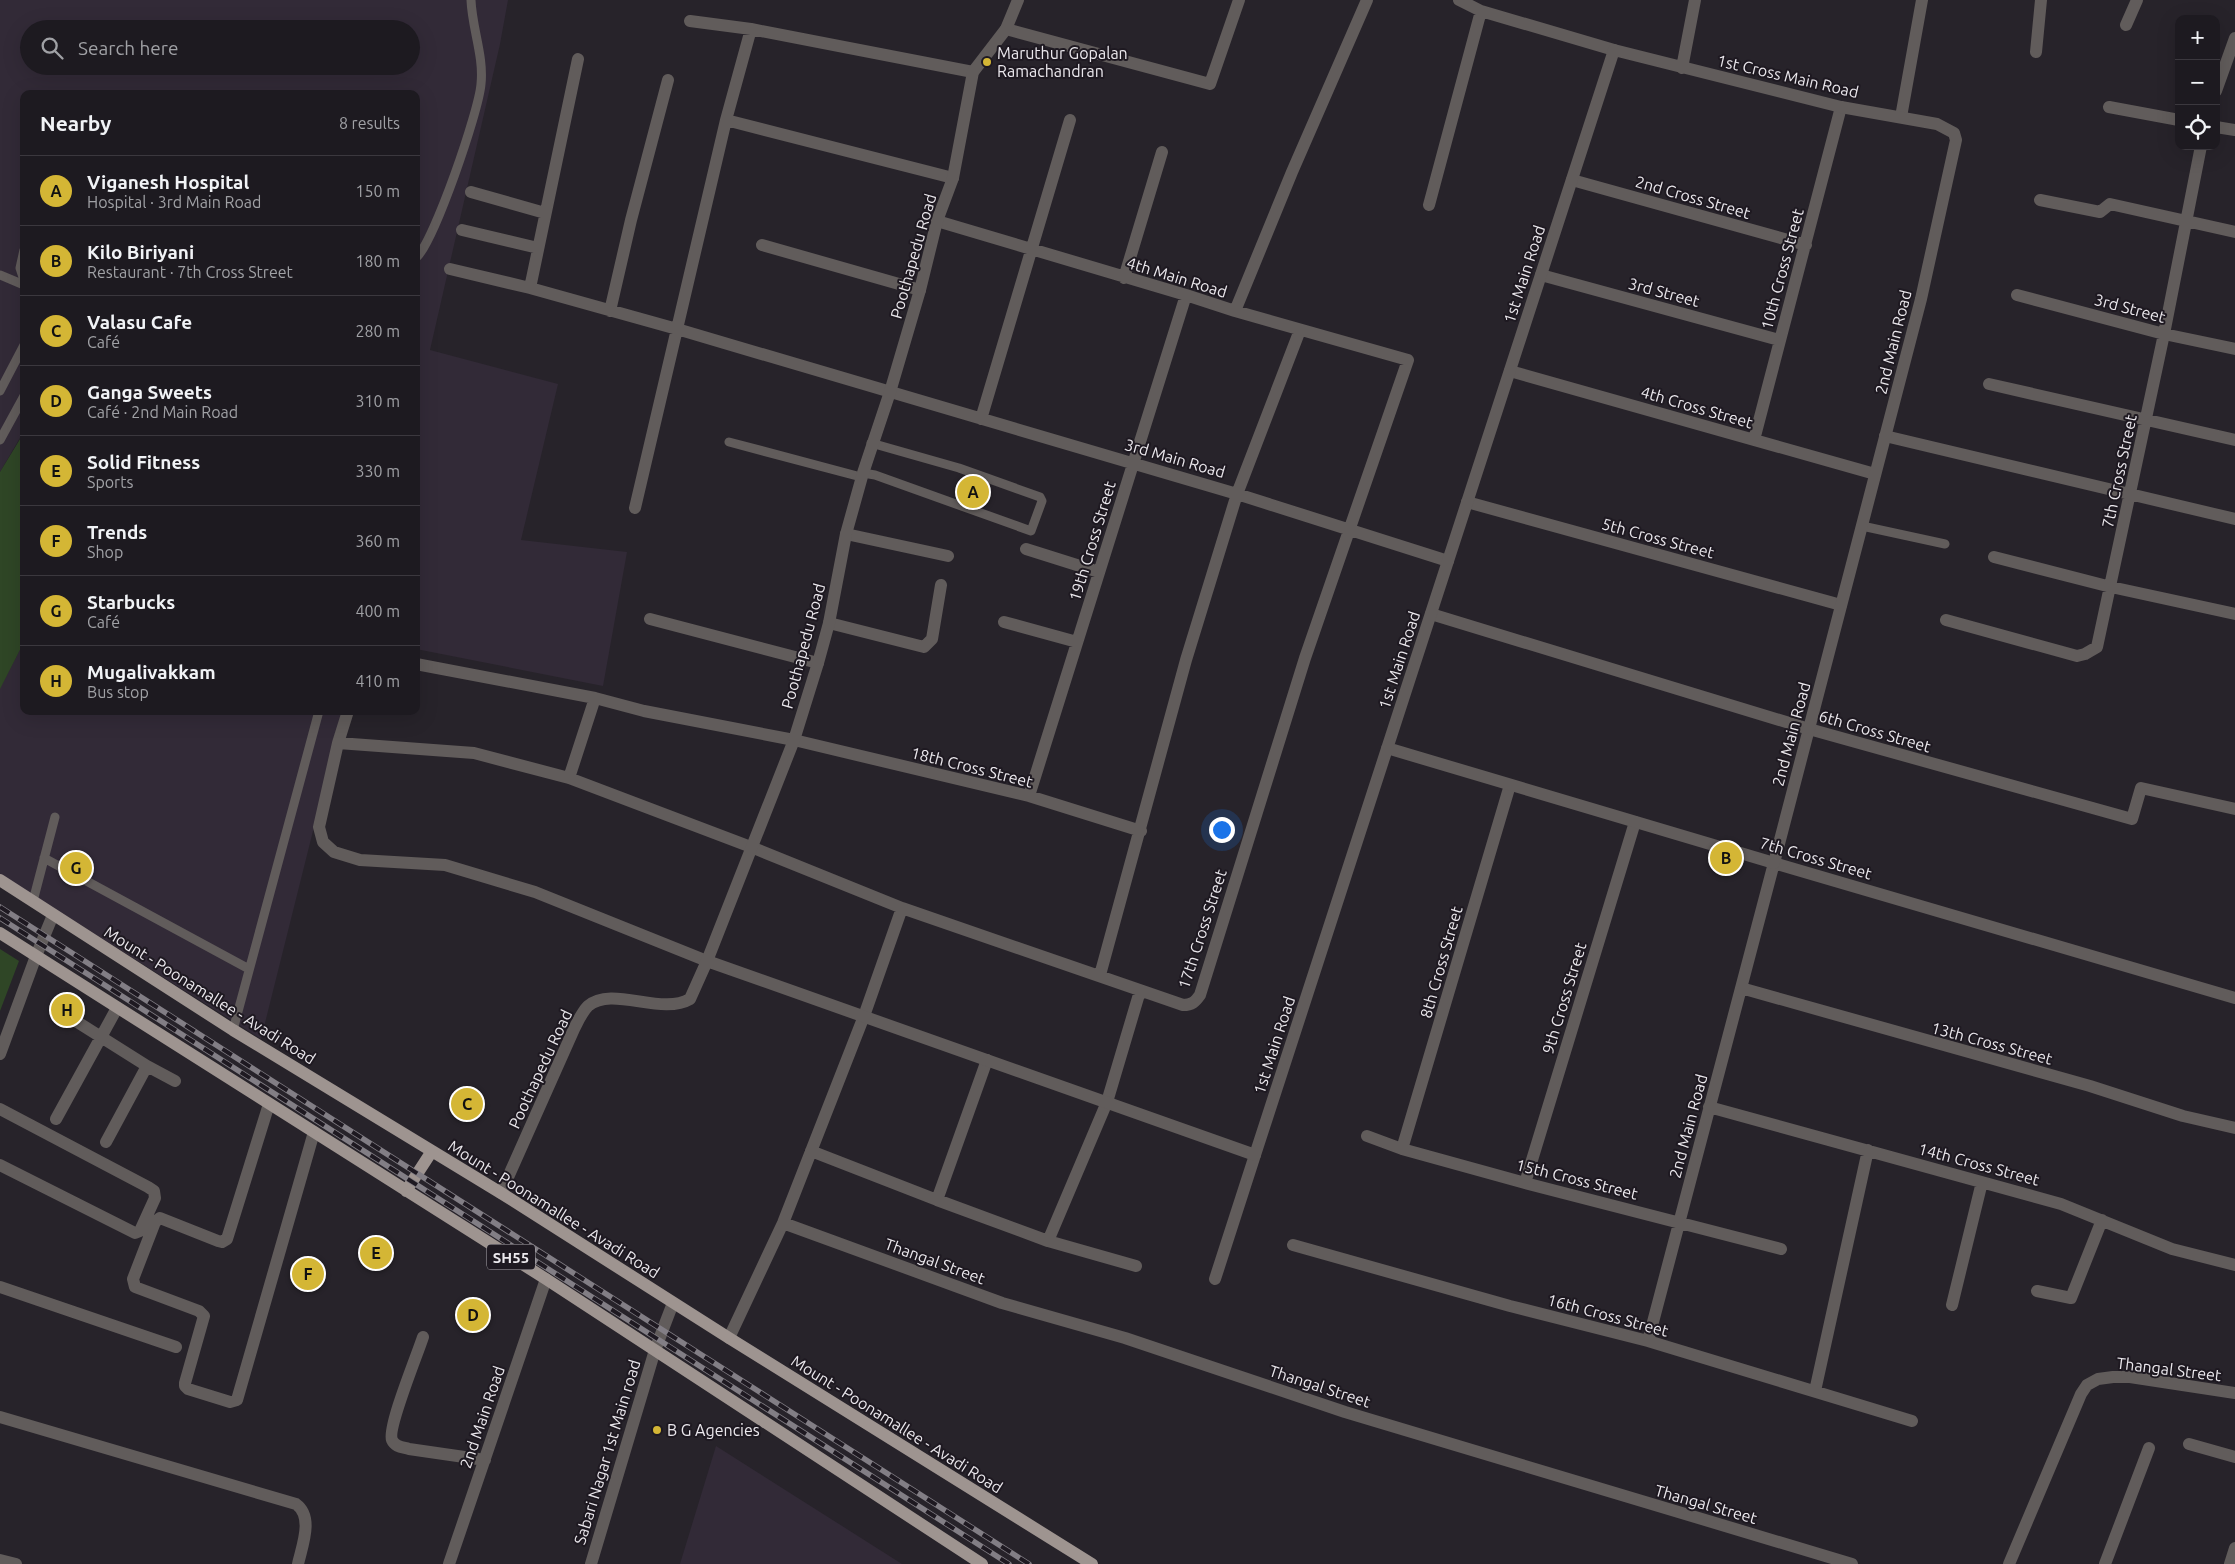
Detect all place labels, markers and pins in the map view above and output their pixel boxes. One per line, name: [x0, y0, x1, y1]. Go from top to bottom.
place label: Maruthur Gopalan Ramachandran: [997, 44, 1128, 80]
marker: Maruthur Gopalan Ramachandran: [981, 56, 993, 68]
pin: A: [957, 473, 989, 511]
pin: B: [1710, 839, 1742, 877]
pin: G: [60, 849, 92, 887]
pin: H: [51, 991, 83, 1029]
pin: C: [451, 1085, 483, 1123]
pin: E: [360, 1234, 392, 1272]
pin: F: [292, 1255, 324, 1293]
pin: D: [457, 1296, 489, 1334]
place label: B G Agencies: [667, 1421, 760, 1439]
marker: B G Agencies: [651, 1424, 663, 1436]

